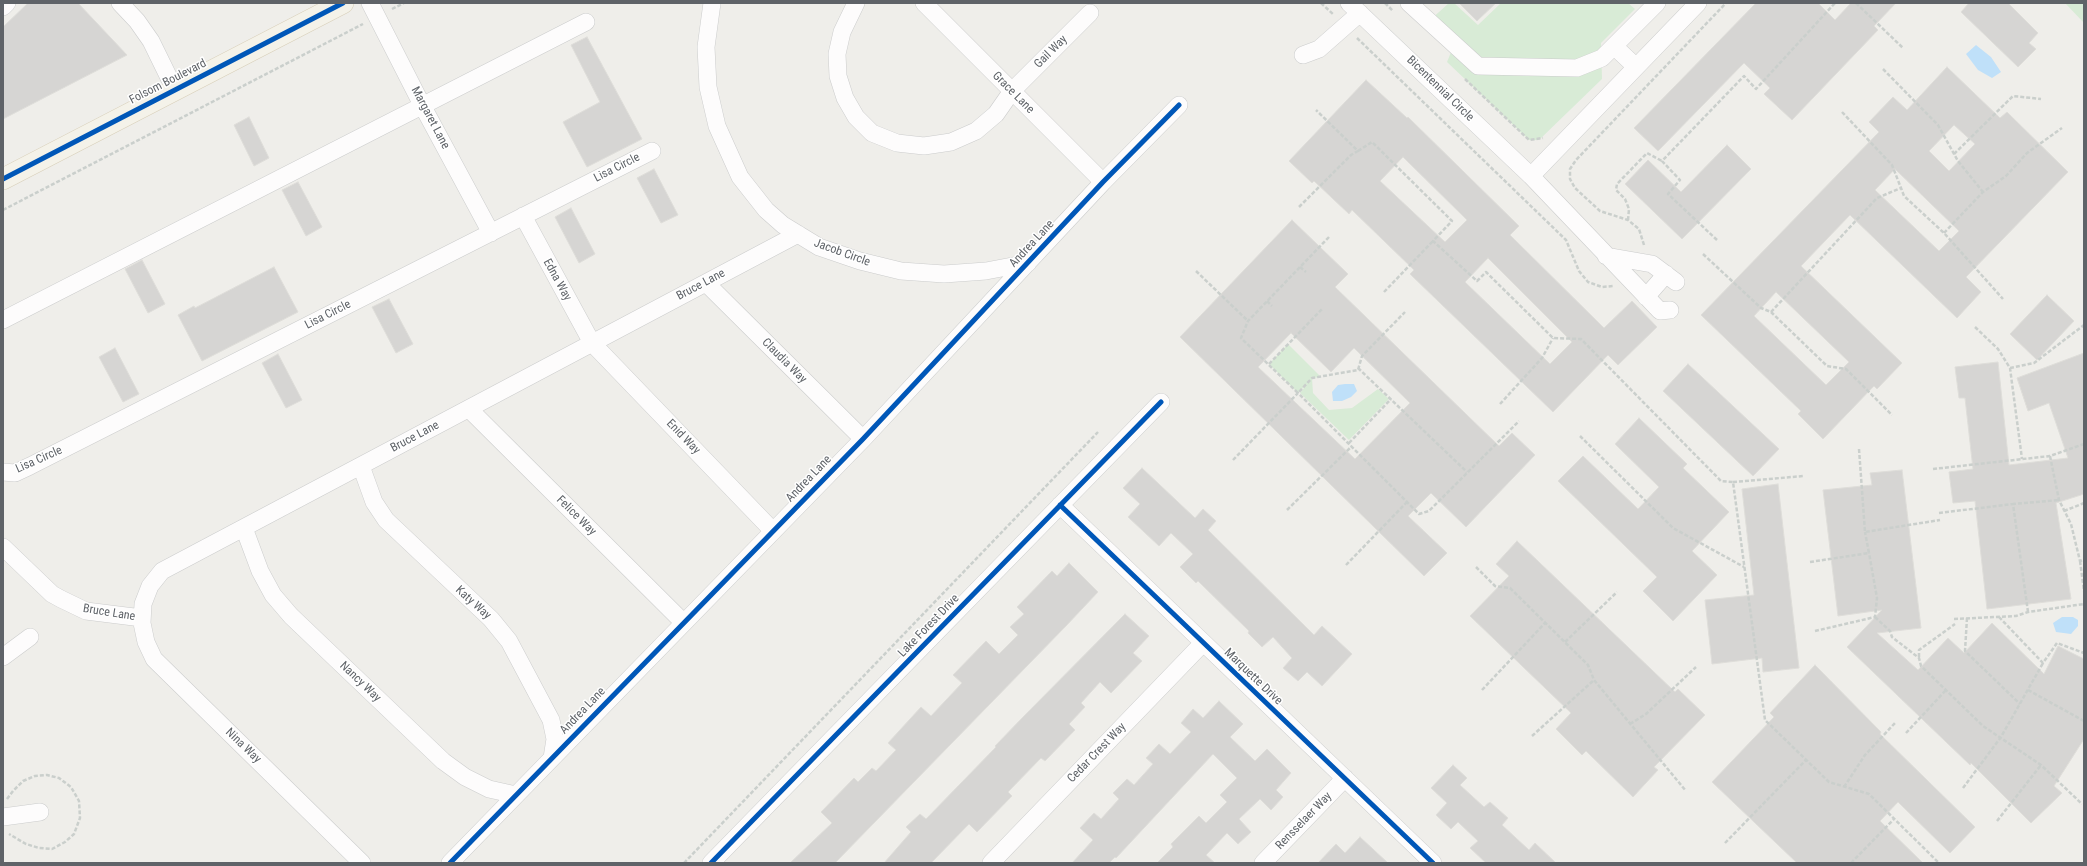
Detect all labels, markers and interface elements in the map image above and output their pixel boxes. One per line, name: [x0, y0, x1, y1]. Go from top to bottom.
street label: Gail Way: [1032, 33, 1070, 71]
street label: Bicentennial Circle: [1403, 53, 1477, 125]
street label: Folsom Boulevard: [127, 56, 209, 108]
street label: Grace Lane: [989, 69, 1037, 117]
street label: Margaret Lane: [408, 84, 452, 152]
street label: Lisa Circle: [592, 150, 642, 186]
street label: Andrea Lane: [1007, 217, 1057, 271]
street label: Jacob Circle: [812, 236, 872, 270]
street label: Edna Way: [540, 257, 574, 303]
street label: Bruce Lane: [674, 266, 728, 304]
street label: Lisa Circle: [303, 297, 353, 333]
street label: Claudia Way: [758, 335, 810, 387]
street label: Enid Way: [663, 417, 703, 457]
street label: Bruce Lane: [388, 418, 442, 456]
street label: Lisa Circle: [13, 443, 65, 477]
street label: Andrea Lane: [783, 453, 835, 505]
street label: Felice Way: [553, 493, 599, 539]
street label: Katy Way: [452, 583, 494, 623]
street label: Lake Forest Drive: [895, 592, 963, 660]
street label: Bruce Lane: [82, 602, 136, 624]
street label: Marquette Drive: [1221, 646, 1285, 708]
street label: Nancy Way: [336, 659, 384, 705]
street label: Andrea Lane: [557, 685, 609, 737]
street label: Cedar Crest Way: [1065, 720, 1129, 786]
street label: Nina Way: [222, 726, 264, 766]
street label: Rensselaer Way: [1273, 789, 1335, 853]

